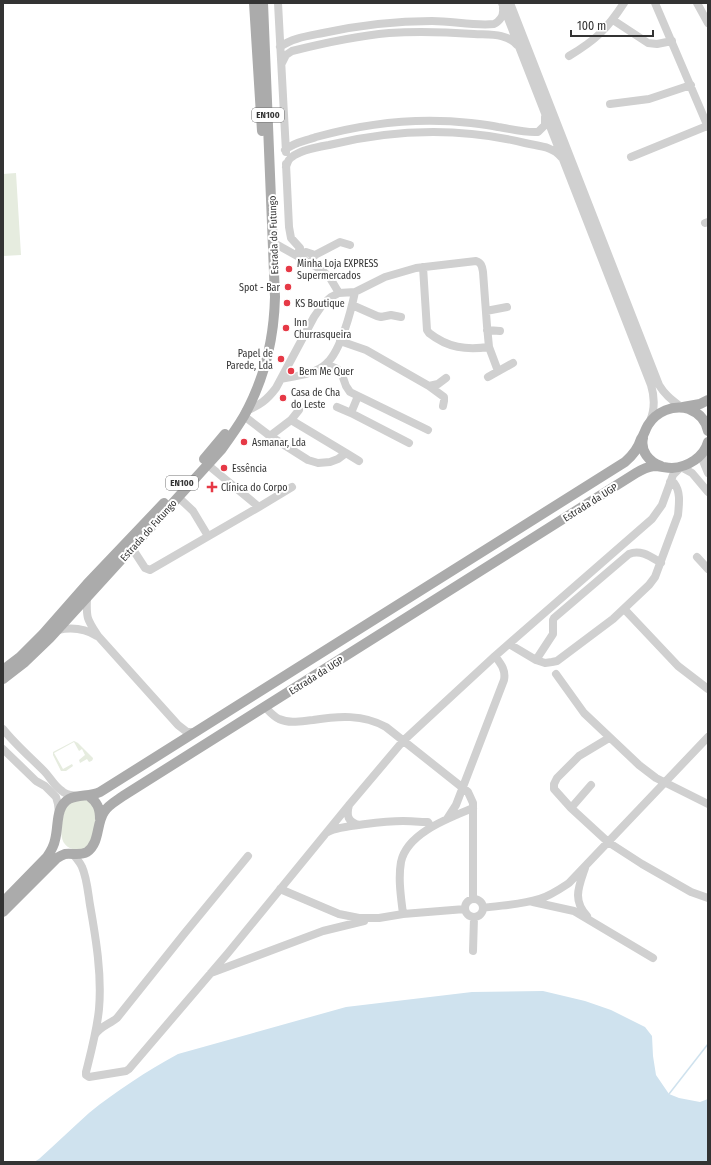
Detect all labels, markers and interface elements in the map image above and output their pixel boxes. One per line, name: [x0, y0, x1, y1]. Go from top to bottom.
scale bar: [571, 12, 653, 38]
text: 100 m: [577, 19, 606, 33]
road number: EN100: [252, 108, 284, 122]
street label: Estrada do Futungo: [267, 195, 281, 274]
place label: Minha Loja EXPRESS Supermercados: [297, 258, 378, 282]
marker: Minha Loja EXPRESS Supermercados: [284, 264, 294, 274]
place label: Spot - Bar: [239, 282, 281, 294]
marker: Spot - Bar: [283, 282, 293, 292]
marker: KS Boutique: [282, 298, 292, 308]
place label: KS Boutique: [295, 298, 345, 310]
place label: Inn Churrasqueira: [294, 317, 351, 341]
marker: Inn Churrasqueira: [281, 323, 291, 333]
place label: Papel de Parede, Lda: [226, 348, 273, 372]
marker: Papel de Parede, Lda: [276, 354, 286, 364]
marker: Bem Me Quer: [286, 366, 296, 376]
place label: Bem Me Quer: [299, 366, 354, 378]
place label: Casa de Cha do Leste: [291, 387, 340, 411]
marker: Casa de Cha do Leste: [278, 393, 288, 403]
marker: Asmanar, Lda: [239, 437, 249, 447]
place label: Asmanar, Lda: [252, 437, 306, 449]
marker: Essência: [219, 463, 229, 473]
place label: Essência: [232, 463, 267, 475]
road number: EN100: [166, 476, 198, 490]
marker: Clínica do Corpo: [206, 481, 218, 493]
place label: Clínica do Corpo: [221, 481, 288, 494]
street label: Estrada da UGP: [561, 481, 620, 524]
street label: Estrada do Futungo: [118, 497, 180, 564]
street label: Estrada da UGP: [287, 654, 346, 697]

